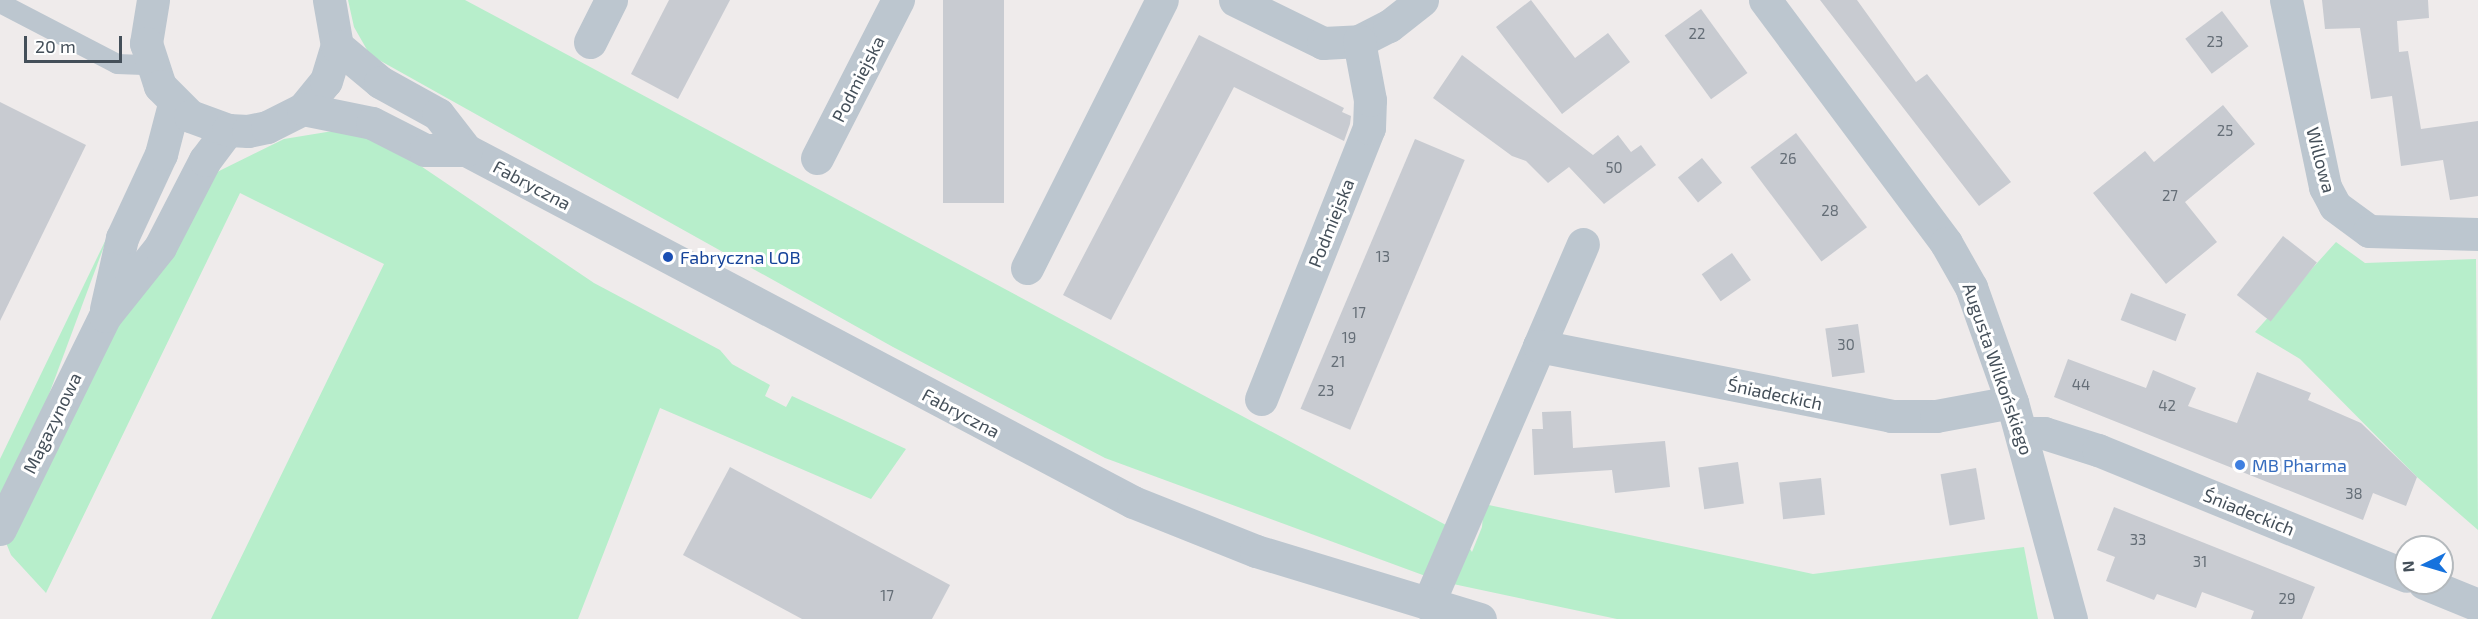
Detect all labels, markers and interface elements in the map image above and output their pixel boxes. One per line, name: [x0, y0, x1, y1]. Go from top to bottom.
scale bar: [27, 24, 124, 62]
house number: 22: [1689, 25, 1705, 43]
street label: Podmiejska: [827, 32, 889, 126]
house number: 23: [2207, 33, 2223, 51]
text: 20 m: [35, 35, 76, 57]
house number: 25: [2217, 122, 2233, 140]
street label: Willowa: [2302, 125, 2340, 195]
house number: 26: [1779, 150, 1797, 168]
street label: Fabryczna: [490, 156, 574, 214]
house number: 50: [1605, 159, 1623, 177]
street label: Podmiejska: [1303, 176, 1359, 270]
house number: 27: [2162, 187, 2178, 205]
house number: 28: [1821, 202, 1839, 220]
place label: Fabryczna LOB: [680, 246, 801, 268]
house number: 13: [1376, 248, 1390, 266]
marker: Fabryczna LOB: [661, 250, 675, 264]
street label: Augusta Wilkońskiego: [1958, 280, 2038, 458]
house number: 17: [1352, 304, 1366, 322]
house number: 19: [1342, 329, 1356, 347]
house number: 30: [1837, 336, 1855, 354]
house number: 21: [1331, 353, 1345, 371]
street label: Magazynowa: [18, 369, 86, 477]
street label: Śniadeckich: [1726, 373, 1824, 415]
house number: 44: [2072, 376, 2090, 394]
house number: 23: [1318, 382, 1334, 400]
street label: Fabryczna: [919, 384, 1003, 442]
house number: 42: [2158, 397, 2176, 415]
place label: MB Pharma: [2252, 454, 2347, 476]
marker: MB Pharma: [2233, 458, 2247, 472]
street label: Śniadeckich: [2200, 484, 2298, 540]
house number: 38: [2345, 485, 2363, 503]
house number: 33: [2130, 531, 2146, 549]
north arrow: [2394, 535, 2454, 595]
house number: 31: [2193, 553, 2207, 571]
text: N: [2398, 560, 2418, 573]
house number: 17: [880, 587, 894, 605]
house number: 29: [2278, 590, 2296, 608]

